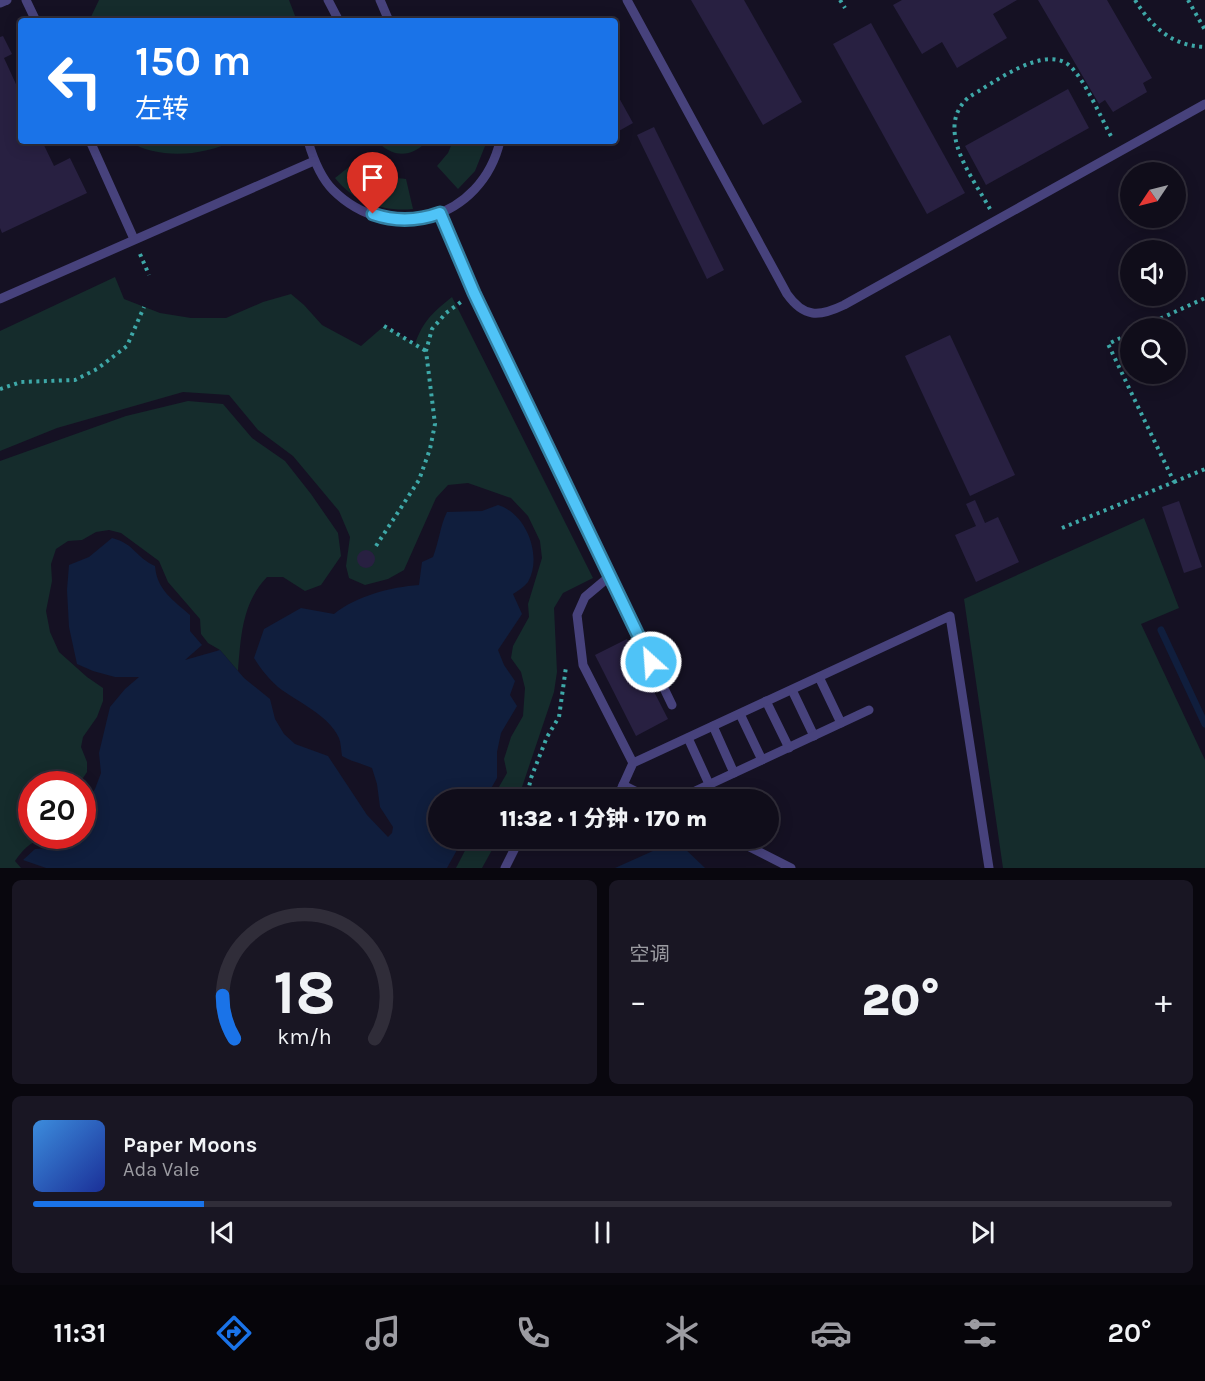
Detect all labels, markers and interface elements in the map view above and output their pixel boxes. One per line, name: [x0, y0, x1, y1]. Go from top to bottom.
text: 150 m: [135, 36, 251, 86]
icon: left: [36, 42, 114, 120]
text: 左转: [135, 93, 189, 125]
pin: [347, 152, 398, 214]
icon: arrive: [356, 161, 389, 194]
north arrow: [1120, 162, 1186, 228]
map controls: [1120, 162, 1186, 384]
button: sound: [1120, 240, 1186, 306]
button: search: [1120, 318, 1186, 384]
position arrow: [619, 630, 683, 694]
speed limit sign: 20: [18, 771, 96, 849]
text: 11:32 · 1 分钟 · 170 m: [500, 806, 707, 832]
text: 空调: [630, 943, 670, 966]
text: 18: [273, 956, 336, 1029]
text: 20°: [862, 974, 940, 1026]
text: −: [630, 982, 647, 1020]
text: +: [1155, 982, 1172, 1020]
text: km/h: [277, 1024, 331, 1049]
text: Paper Moons: [123, 1132, 257, 1158]
text: Ada Vale: [123, 1158, 200, 1181]
icon: previous: [206, 1216, 239, 1249]
icon: pause: [586, 1216, 619, 1249]
icon: next: [966, 1216, 999, 1249]
icon: directions: [213, 1312, 255, 1354]
icon: music: [362, 1312, 404, 1354]
icon: phone: [512, 1312, 554, 1354]
icon: climate: [661, 1312, 703, 1354]
icon: car: [810, 1312, 852, 1354]
icon: filters: [959, 1312, 1001, 1354]
text: 11:31: [54, 1317, 106, 1349]
text: 20°: [1108, 1317, 1151, 1349]

